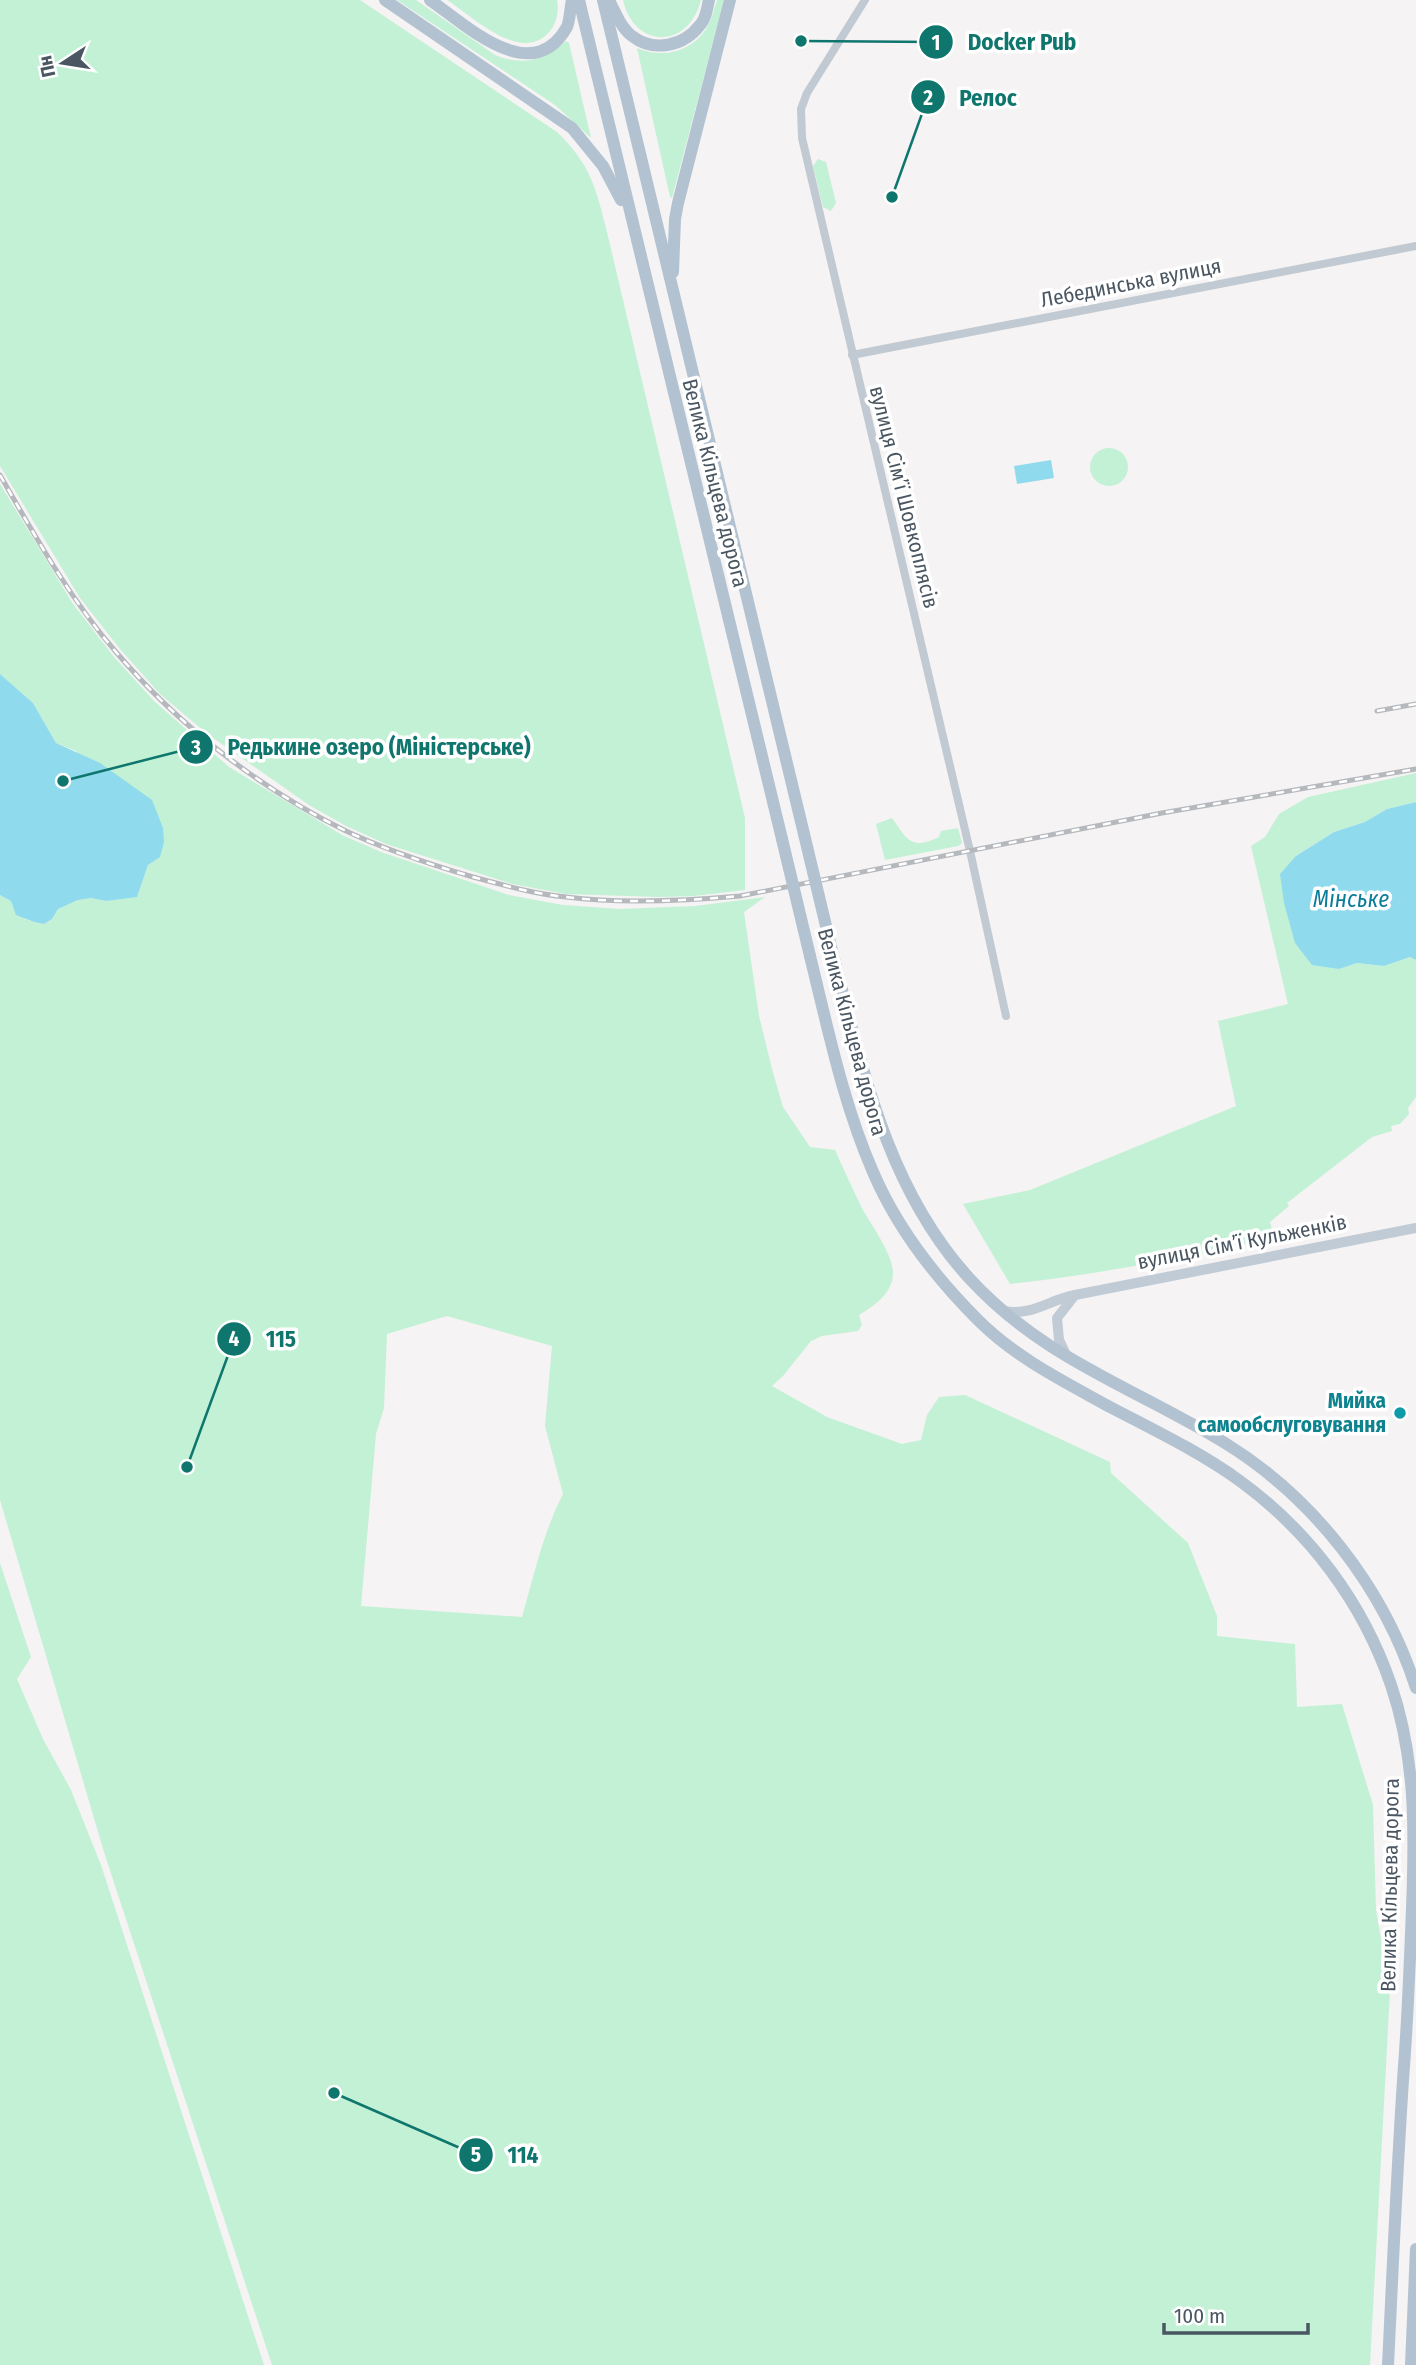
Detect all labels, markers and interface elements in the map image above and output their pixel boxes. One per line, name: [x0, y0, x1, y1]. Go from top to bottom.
callout: Docker Pub: [919, 20, 1090, 64]
north arrow: [28, 28, 98, 98]
text: Docker Pub: [968, 28, 1076, 56]
text: 1: [932, 30, 940, 56]
text: Пн: [33, 54, 60, 79]
callout: Релос: [911, 75, 1031, 119]
text: Релос: [959, 84, 1017, 112]
text: 2: [922, 85, 933, 111]
street label: Лебединська вулиця: [1039, 253, 1223, 313]
street label: Велика Кільцева дорога: [677, 376, 753, 590]
street label: вулиця Сімʼї Шовкоплясів: [864, 383, 944, 611]
callout: Редькине озеро (Міністерське): [178, 725, 544, 769]
text: Редькине озеро (Міністерське): [227, 733, 531, 761]
text: 3: [190, 735, 201, 761]
water label: Мінське: [1313, 885, 1389, 913]
street label: Велика Кільцева дорога: [812, 925, 892, 1139]
street label: вулиця Сімʼї Кульженків: [1135, 1209, 1349, 1275]
callout: 115: [217, 1317, 310, 1361]
text: 115: [266, 1325, 296, 1353]
text: 4: [229, 1326, 240, 1352]
place label: Мийка самообслуговування: [1197, 1388, 1386, 1438]
marker: Мийка самообслуговування: [1392, 1405, 1408, 1421]
street label: Велика Кільцева дорога: [1375, 1778, 1405, 1992]
callout: 114: [459, 2133, 552, 2177]
text: 114: [508, 2141, 539, 2169]
text: 5: [471, 2142, 481, 2168]
scale bar: [1164, 2292, 1308, 2336]
text: 100 m: [1174, 2303, 1225, 2329]

